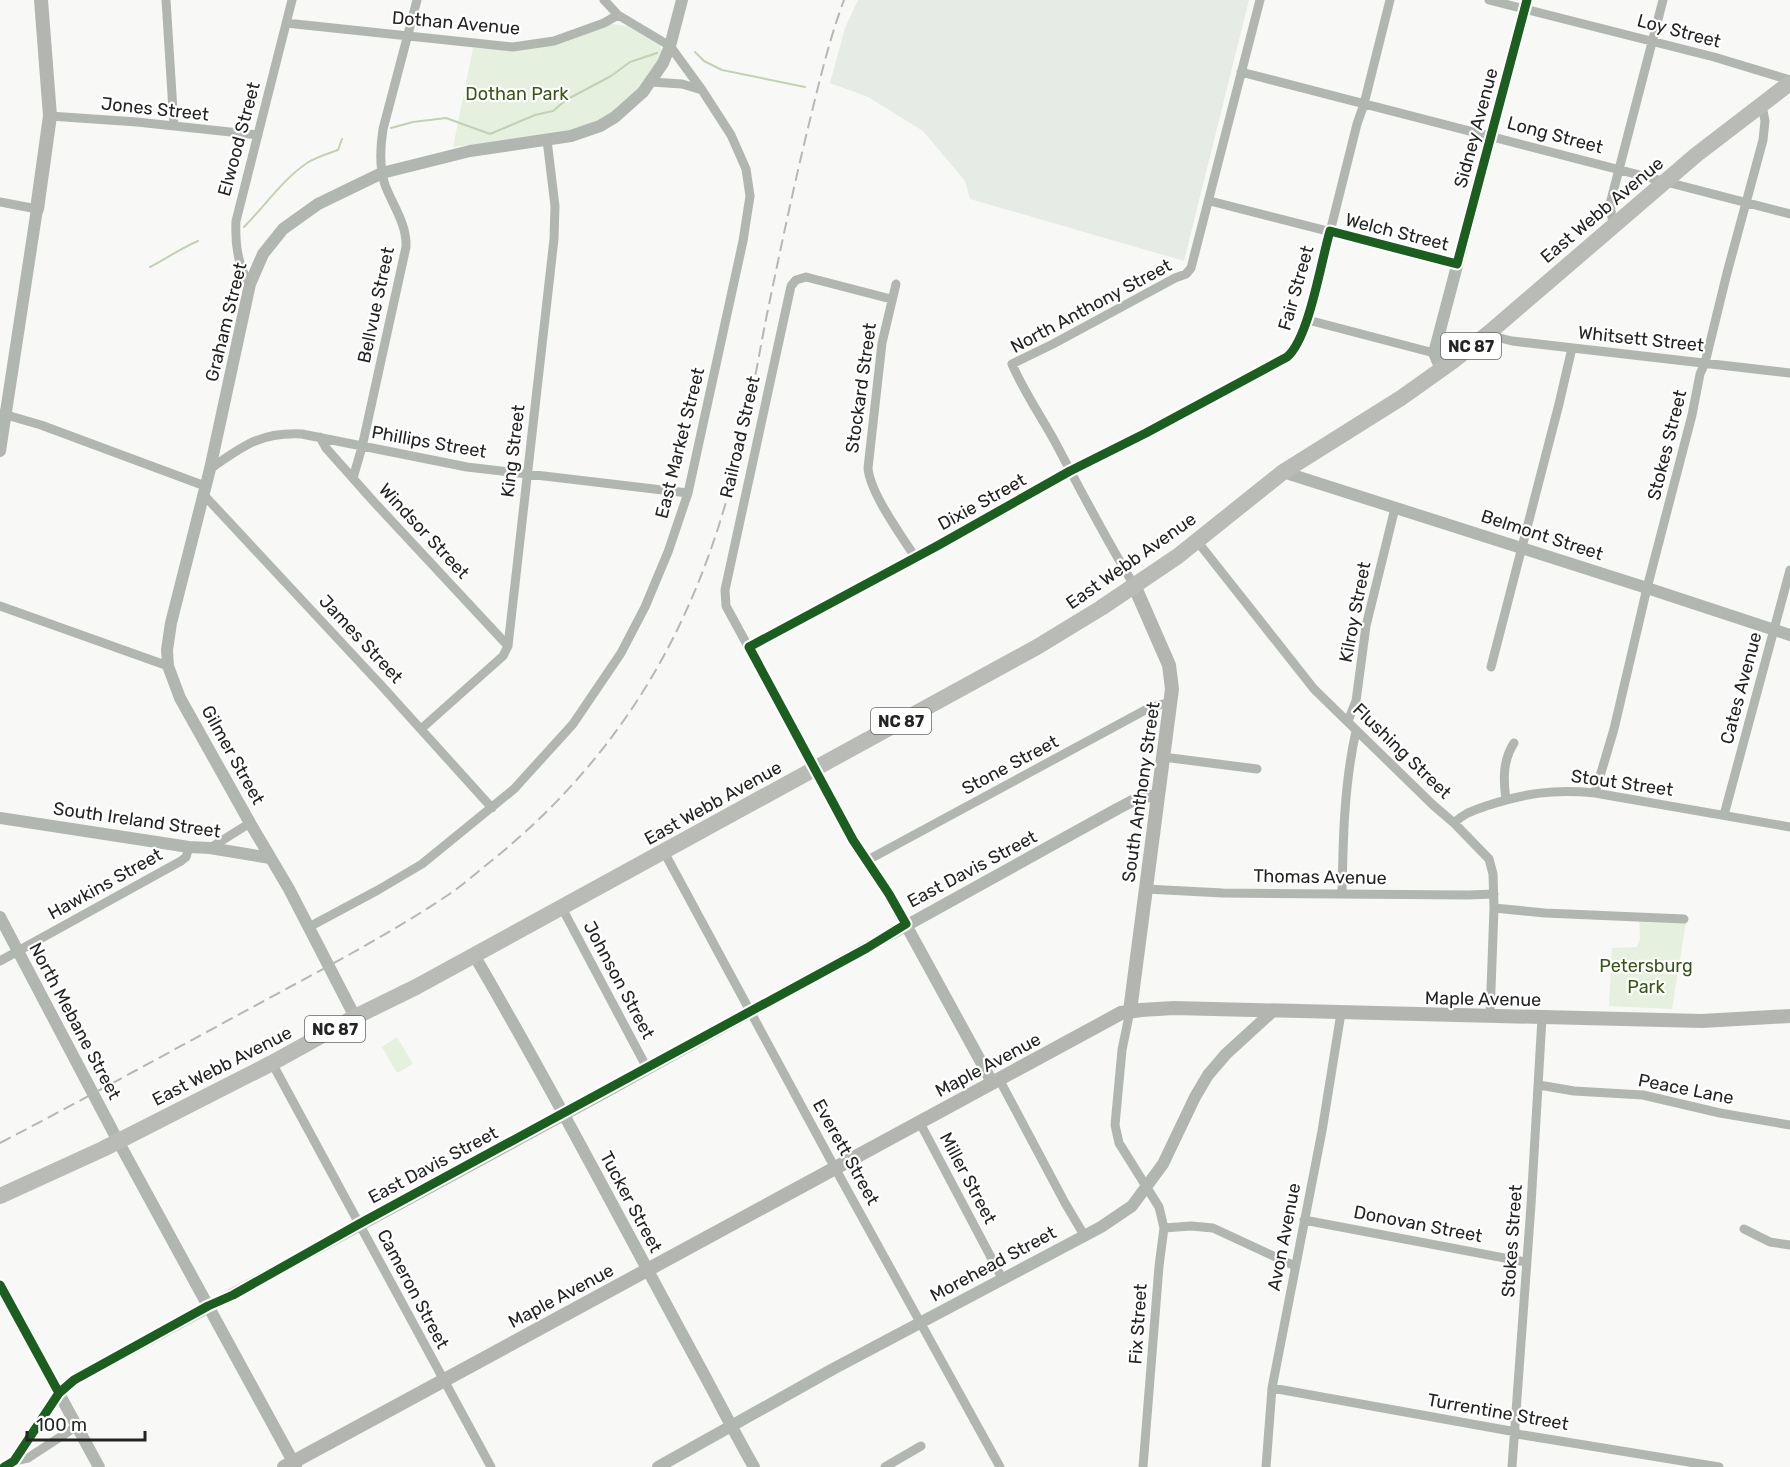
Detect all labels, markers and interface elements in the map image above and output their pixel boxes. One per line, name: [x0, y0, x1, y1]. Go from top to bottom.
street label: Dothan Avenue: [391, 6, 521, 40]
street label: Loy Street: [1635, 9, 1723, 53]
street label: Sidney Avenue: [1449, 66, 1503, 190]
street label: Elwood Street: [213, 80, 265, 198]
park label: Dothan Park: [465, 83, 569, 105]
street label: Jones Street: [100, 92, 210, 126]
street label: Long Street: [1505, 112, 1605, 158]
street label: East Webb Avenue: [1536, 152, 1668, 268]
street label: Welch Street: [1343, 209, 1451, 255]
street label: Fair Street: [1273, 243, 1319, 333]
street label: Bellvue Street: [353, 245, 399, 365]
street label: North Anthony Street: [1007, 254, 1175, 358]
street label: Graham Street: [201, 260, 251, 384]
street label: Stockard Street: [841, 321, 881, 455]
street label: Whitsett Street: [1577, 321, 1705, 357]
road number: NC 87: [1441, 333, 1501, 359]
street label: East Market Street: [651, 365, 709, 521]
street label: Railroad Street: [715, 374, 765, 500]
street label: Stokes Street: [1643, 387, 1691, 503]
street label: King Street: [496, 403, 530, 499]
street label: Phillips Street: [370, 421, 488, 463]
street label: Dixie Street: [934, 469, 1030, 535]
street label: Windsor Street: [374, 479, 474, 583]
street label: Belmont Street: [1478, 505, 1606, 565]
street label: East Webb Avenue: [1062, 508, 1200, 614]
street label: Kilroy Street: [1334, 560, 1376, 664]
street label: James Street: [314, 590, 408, 688]
street label: Cates Avenue: [1715, 630, 1767, 746]
street label: Flushing Street: [1348, 699, 1456, 803]
street label: South Anthony Street: [1117, 700, 1165, 884]
street label: Gilmer Street: [197, 702, 269, 808]
road number: NC 87: [871, 708, 931, 734]
street label: Stone Street: [958, 730, 1062, 800]
street label: East Webb Avenue: [640, 756, 786, 850]
street label: Stout Street: [1570, 765, 1674, 801]
street label: South Ireland Street: [52, 797, 222, 843]
street label: East Davis Street: [903, 826, 1041, 912]
street label: Hawkins Street: [44, 844, 166, 924]
street label: Thomas Avenue: [1253, 865, 1387, 889]
street label: Johnson Street: [579, 917, 659, 1043]
street label: North Mebane Street: [24, 939, 126, 1103]
park label: Petersburg Park: [1599, 955, 1693, 998]
street label: Maple Avenue: [1425, 987, 1541, 1011]
road number: NC 87: [305, 1016, 365, 1042]
street label: East Webb Avenue: [149, 1021, 295, 1111]
street label: Maple Avenue: [931, 1028, 1045, 1102]
street label: Peace Lane: [1636, 1069, 1736, 1109]
street label: Everett Street: [808, 1095, 884, 1209]
street label: East Davis Street: [364, 1122, 502, 1208]
street label: Miller Street: [935, 1129, 1001, 1227]
street label: Tucker Street: [595, 1148, 667, 1256]
street label: Avon Avenue: [1263, 1181, 1305, 1293]
street label: Stokes Street: [1497, 1184, 1527, 1298]
street label: Donovan Street: [1352, 1201, 1484, 1247]
street label: Morehead Street: [926, 1222, 1060, 1306]
street label: Cameron Street: [372, 1225, 454, 1353]
street label: Maple Avenue: [504, 1259, 618, 1333]
street label: Fix Street: [1124, 1283, 1152, 1365]
street label: Turrentine Street: [1426, 1389, 1570, 1435]
scale bar: [27, 1404, 146, 1442]
text: 100 m: [36, 1414, 87, 1436]

